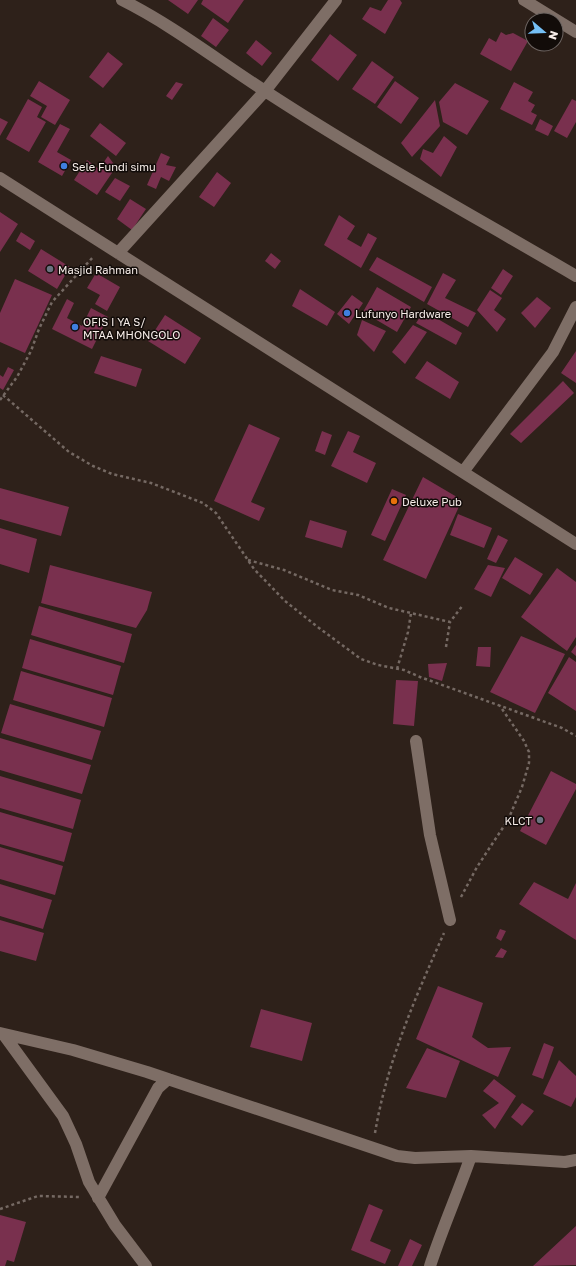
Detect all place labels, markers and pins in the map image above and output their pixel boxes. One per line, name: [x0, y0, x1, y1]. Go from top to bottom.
place label: Sele Fundi simu: [72, 160, 156, 173]
marker: Sele Fundi simu: [59, 161, 69, 171]
place label: Masjid Rahman: [58, 263, 138, 276]
marker: Masjid Rahman: [45, 264, 55, 274]
place label: Lufunyo Hardware: [355, 307, 451, 320]
marker: Lufunyo Hardware: [342, 308, 352, 318]
place label: OFIS I YA S/ MTAA MHONGOLO: [83, 315, 180, 341]
marker: OFIS I YA S/ MTAA MHONGOLO: [70, 322, 80, 332]
place label: Deluxe Pub: [402, 495, 462, 508]
marker: Deluxe Pub: [389, 496, 399, 506]
place label: KLCT: [505, 814, 532, 827]
marker: KLCT: [535, 815, 545, 825]

